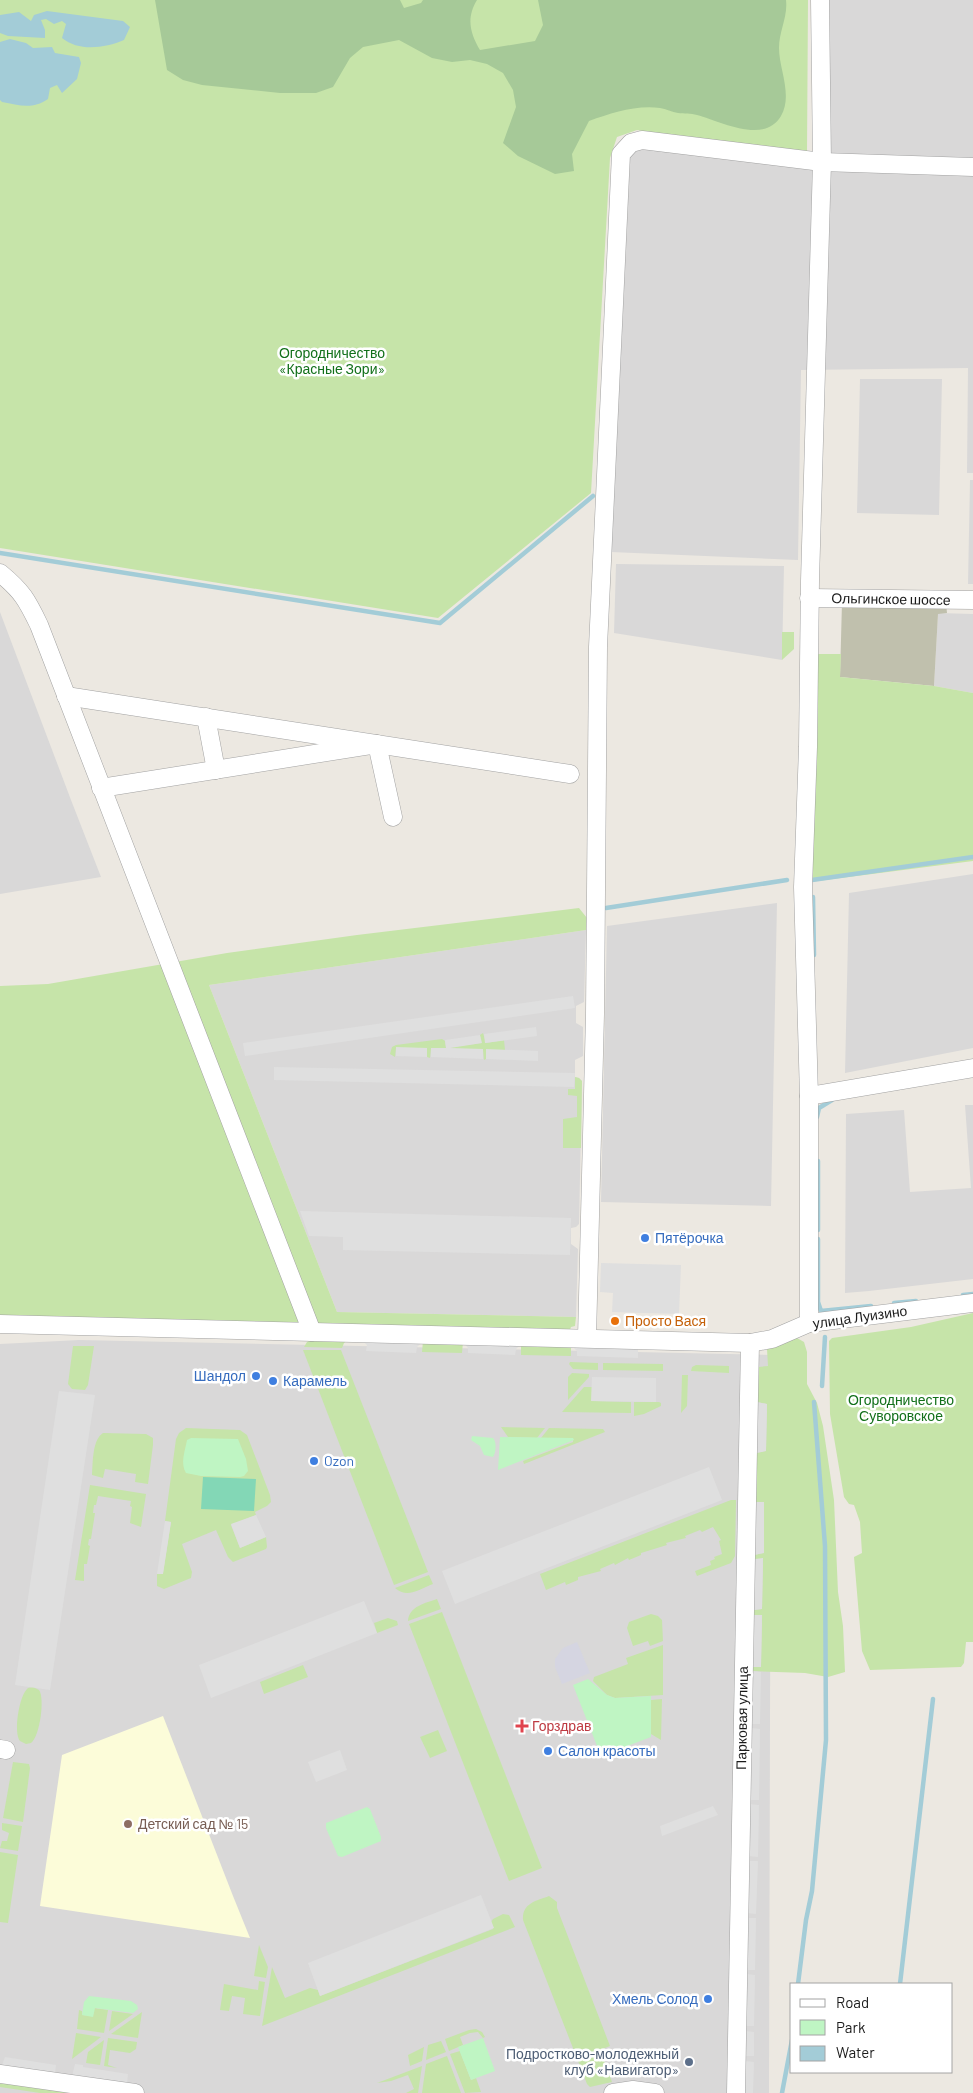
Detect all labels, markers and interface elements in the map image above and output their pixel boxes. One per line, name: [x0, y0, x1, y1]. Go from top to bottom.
park label: Огородничество «Красные Зори»: [279, 344, 385, 377]
street label: Ольгинское шоссе: [831, 589, 951, 608]
place label: Пятёрочка: [655, 1229, 724, 1246]
marker: Пятёрочка: [639, 1232, 651, 1244]
street label: улица Луизино: [812, 1301, 908, 1332]
place label: Просто Вася: [625, 1312, 706, 1329]
marker: Просто Вася: [609, 1315, 621, 1327]
place label: Шандол: [194, 1367, 246, 1384]
marker: Шандол: [250, 1370, 262, 1382]
place label: Карамель: [283, 1372, 347, 1389]
marker: Карамель: [267, 1375, 279, 1387]
park label: Огородничество Суворовское: [848, 1391, 954, 1424]
place label: Ozon: [324, 1452, 354, 1469]
marker: Ozon: [308, 1455, 320, 1467]
street label: Парковая улица: [732, 1666, 751, 1770]
place label: Горздрав: [532, 1717, 591, 1734]
marker: Горздрав: [516, 1720, 528, 1732]
place label: Салон красоты: [558, 1742, 656, 1759]
marker: Салон красоты: [542, 1745, 554, 1757]
place label: Детский сад № 15: [138, 1815, 248, 1832]
marker: Детский сад № 15: [122, 1818, 134, 1830]
legend: [790, 1983, 953, 2073]
place label: Хмель Солод: [612, 1990, 698, 2007]
marker: Хмель Солод: [702, 1993, 714, 2005]
text: Road: [836, 1993, 869, 2011]
text: Park: [836, 2018, 866, 2036]
text: Water: [836, 2043, 875, 2061]
place label: Подростково-молодежный клуб «Навигатор»: [506, 2045, 679, 2078]
marker: Подростково-молодежный клуб «Навигатор»: [683, 2056, 695, 2068]

